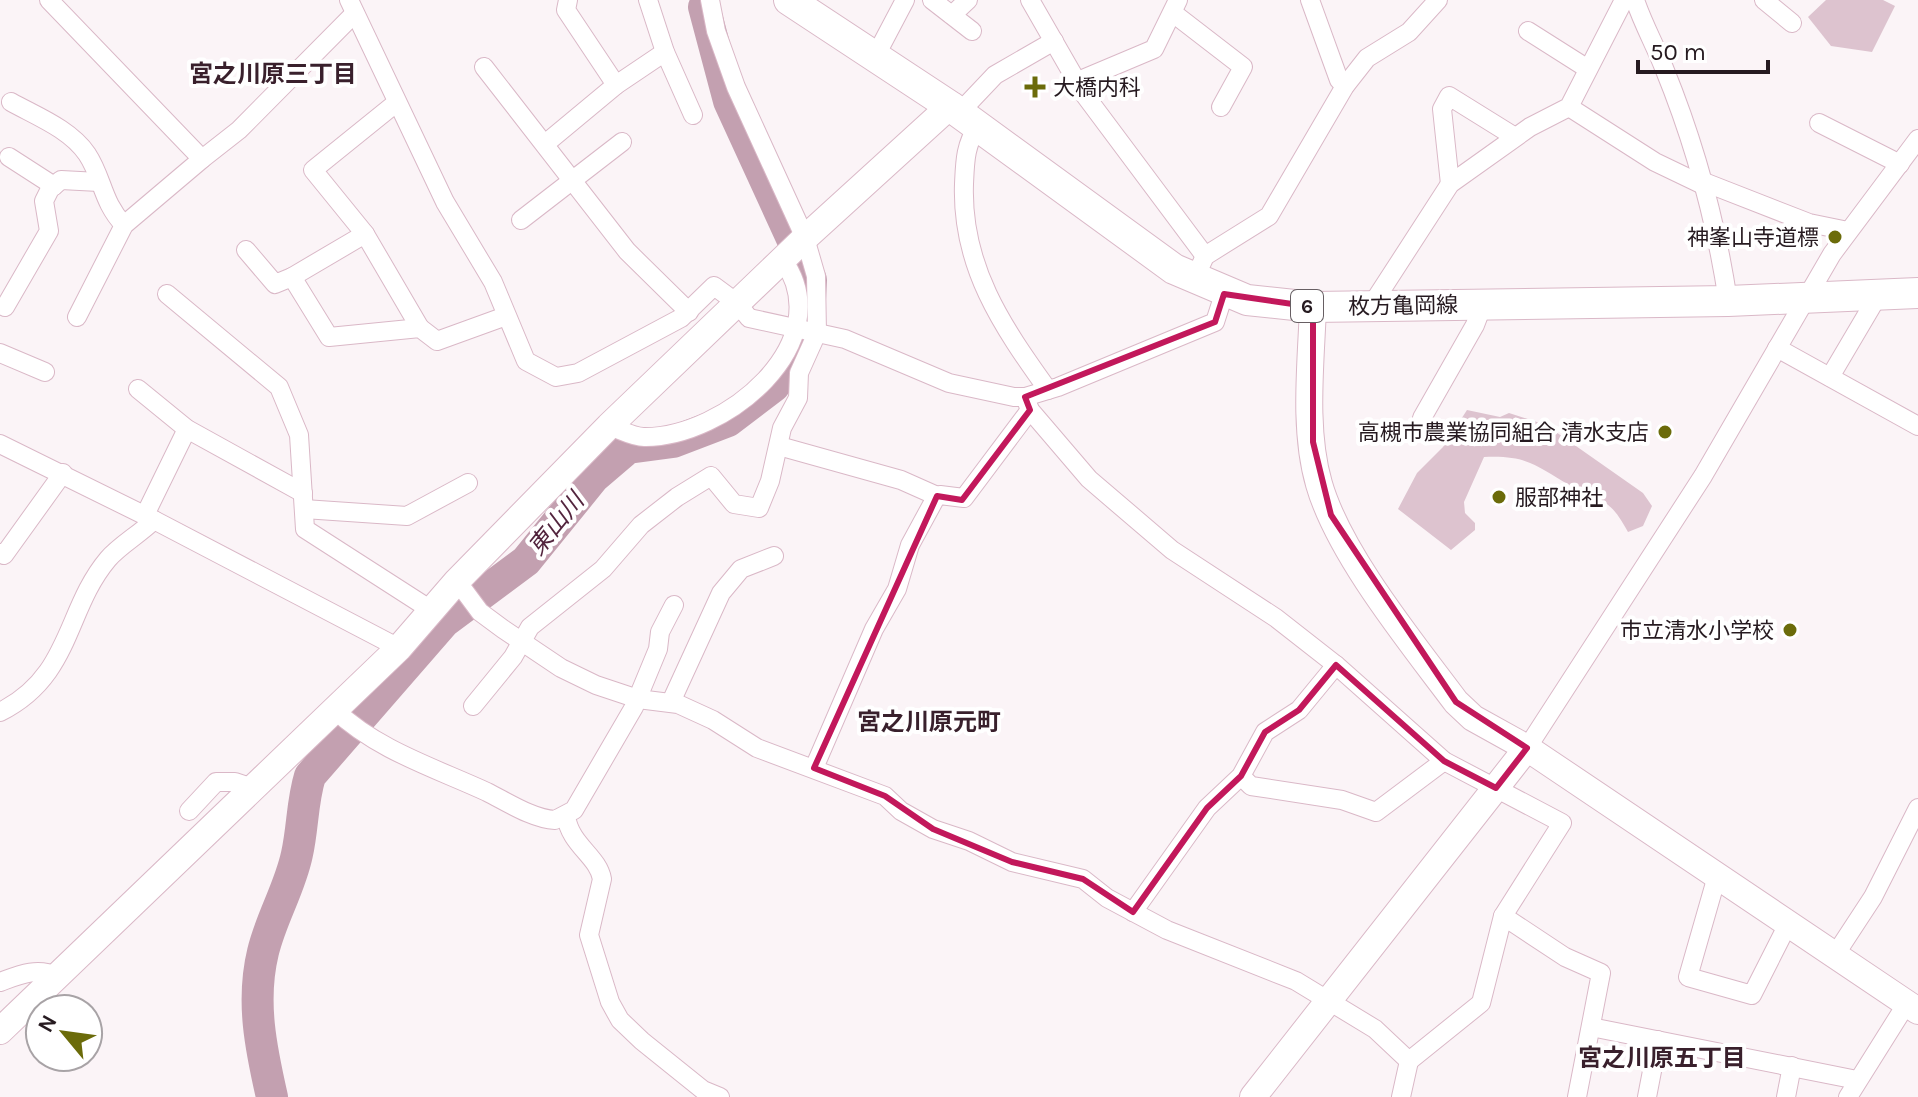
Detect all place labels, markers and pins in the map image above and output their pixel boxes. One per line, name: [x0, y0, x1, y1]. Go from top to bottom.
place label: 大橋内科: [1053, 75, 1141, 101]
marker: 大橋内科: [1024, 76, 1046, 98]
place label: 神峯山寺道標: [1687, 225, 1819, 251]
marker: 神峯山寺道標: [1826, 228, 1844, 246]
place label: 高槻市農業協同組合 清水支店: [1358, 420, 1649, 446]
marker: 高槻市農業協同組合 清水支店: [1656, 423, 1674, 441]
place label: 服部神社: [1515, 485, 1603, 511]
marker: 服部神社: [1490, 488, 1508, 506]
place label: 市立清水小学校: [1620, 618, 1774, 644]
marker: 市立清水小学校: [1781, 621, 1799, 639]

